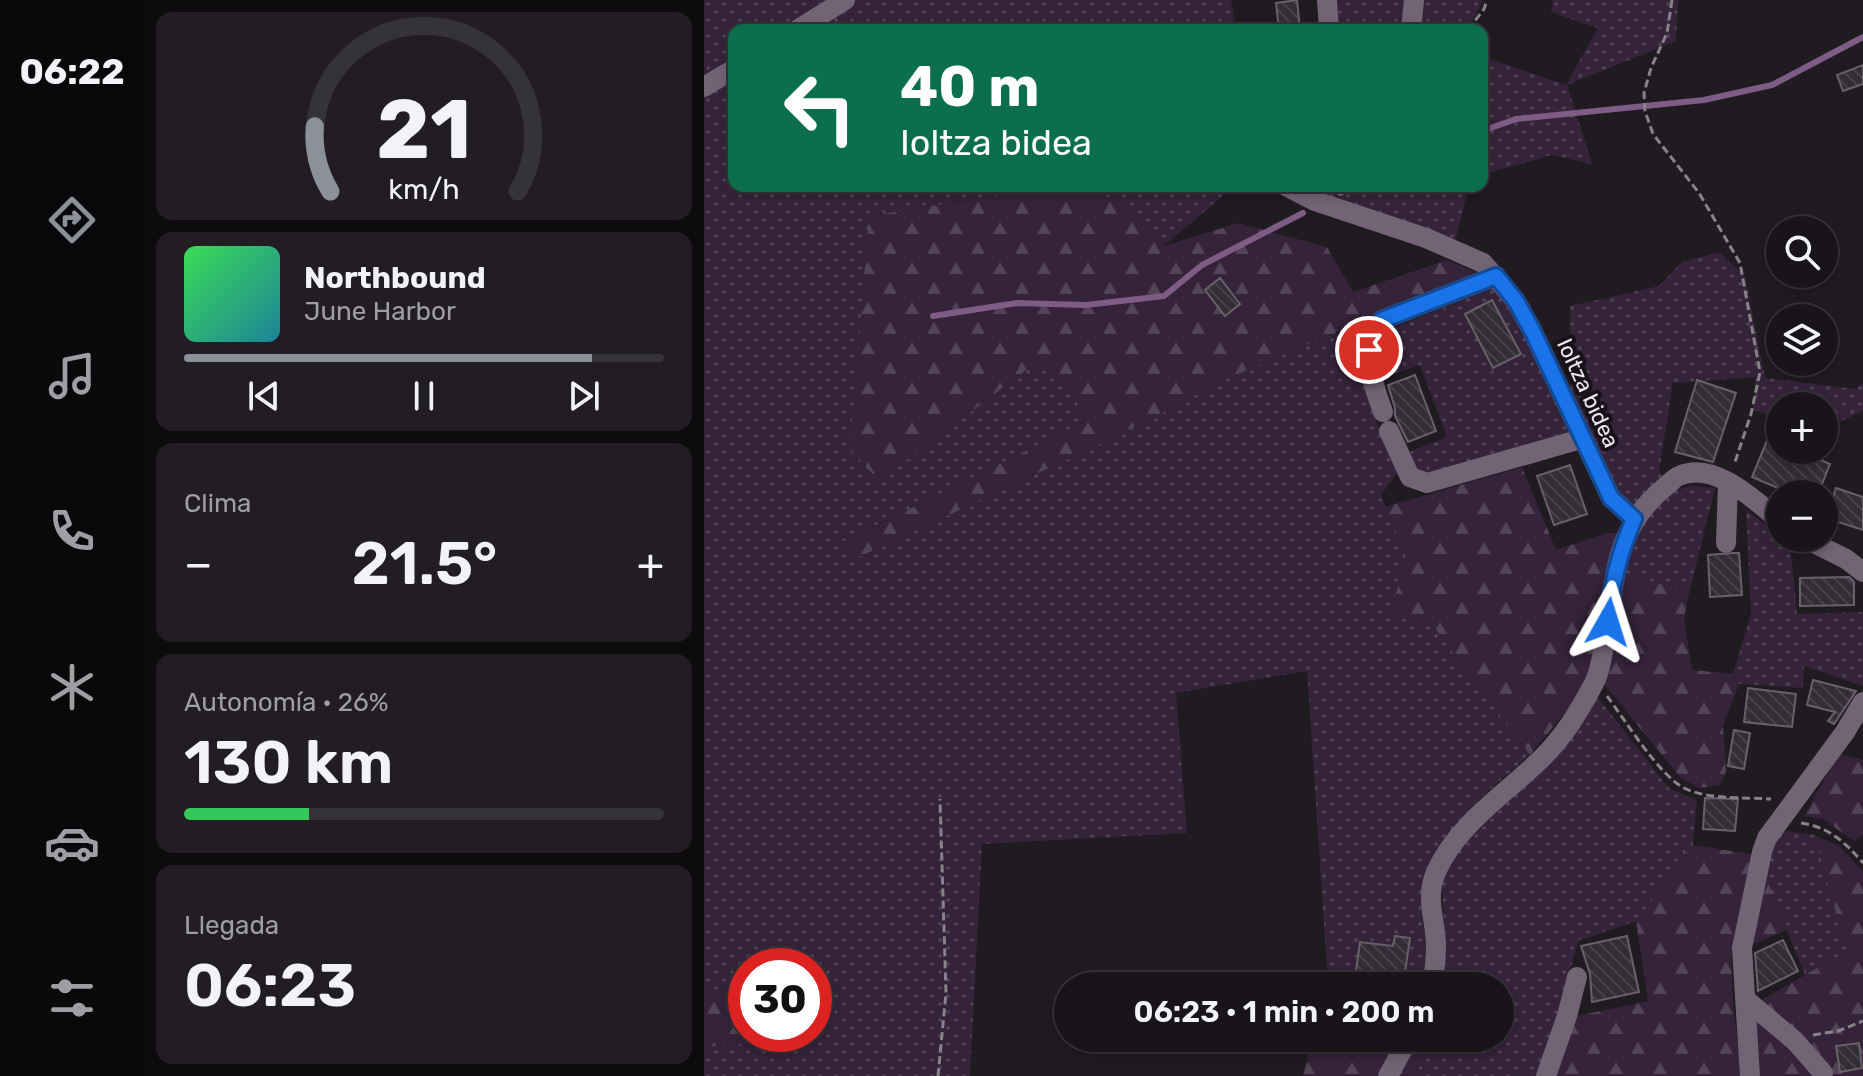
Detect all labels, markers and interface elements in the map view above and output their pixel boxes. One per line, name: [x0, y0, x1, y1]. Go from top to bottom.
text: 06:22: [19, 50, 125, 93]
text: 40 m: [900, 54, 1040, 120]
icon: left: [768, 56, 872, 160]
text: 21: [376, 80, 472, 179]
text: Ioltza bidea: [900, 121, 1092, 164]
text: km/h: [388, 172, 460, 206]
icon: directions: [44, 192, 100, 248]
map controls: [1766, 216, 1838, 552]
button: search: [1766, 216, 1838, 288]
text: Northbound: [304, 260, 486, 296]
text: June Harbor: [304, 296, 456, 327]
button: layers: [1766, 304, 1838, 376]
pin: [1335, 316, 1403, 384]
icon: arrive: [1347, 328, 1391, 372]
street label: Ioltza bidea: [1551, 334, 1625, 452]
icon: music: [44, 348, 100, 404]
icon: previous: [242, 374, 286, 418]
icon: pause: [402, 374, 446, 418]
icon: next: [562, 374, 606, 418]
button: +: [1766, 392, 1838, 464]
button: −: [1766, 480, 1838, 552]
text: Clima: [184, 488, 251, 519]
icon: phone: [44, 503, 100, 559]
text: 21.5°: [352, 528, 497, 599]
text: −: [184, 538, 213, 590]
text: +: [637, 538, 664, 590]
position arrow: [1566, 580, 1650, 664]
icon: climate: [44, 659, 100, 715]
text: Autonomía · 26%: [184, 687, 388, 718]
text: 130 km: [184, 727, 393, 798]
icon: car: [44, 815, 100, 871]
text: Llegada: [184, 910, 279, 941]
speed limit sign: 30: [728, 948, 832, 1052]
text: 06:23: [184, 950, 356, 1021]
icon: filters: [44, 970, 100, 1026]
text: 06:23 · 1 min · 200 m: [1134, 994, 1434, 1030]

